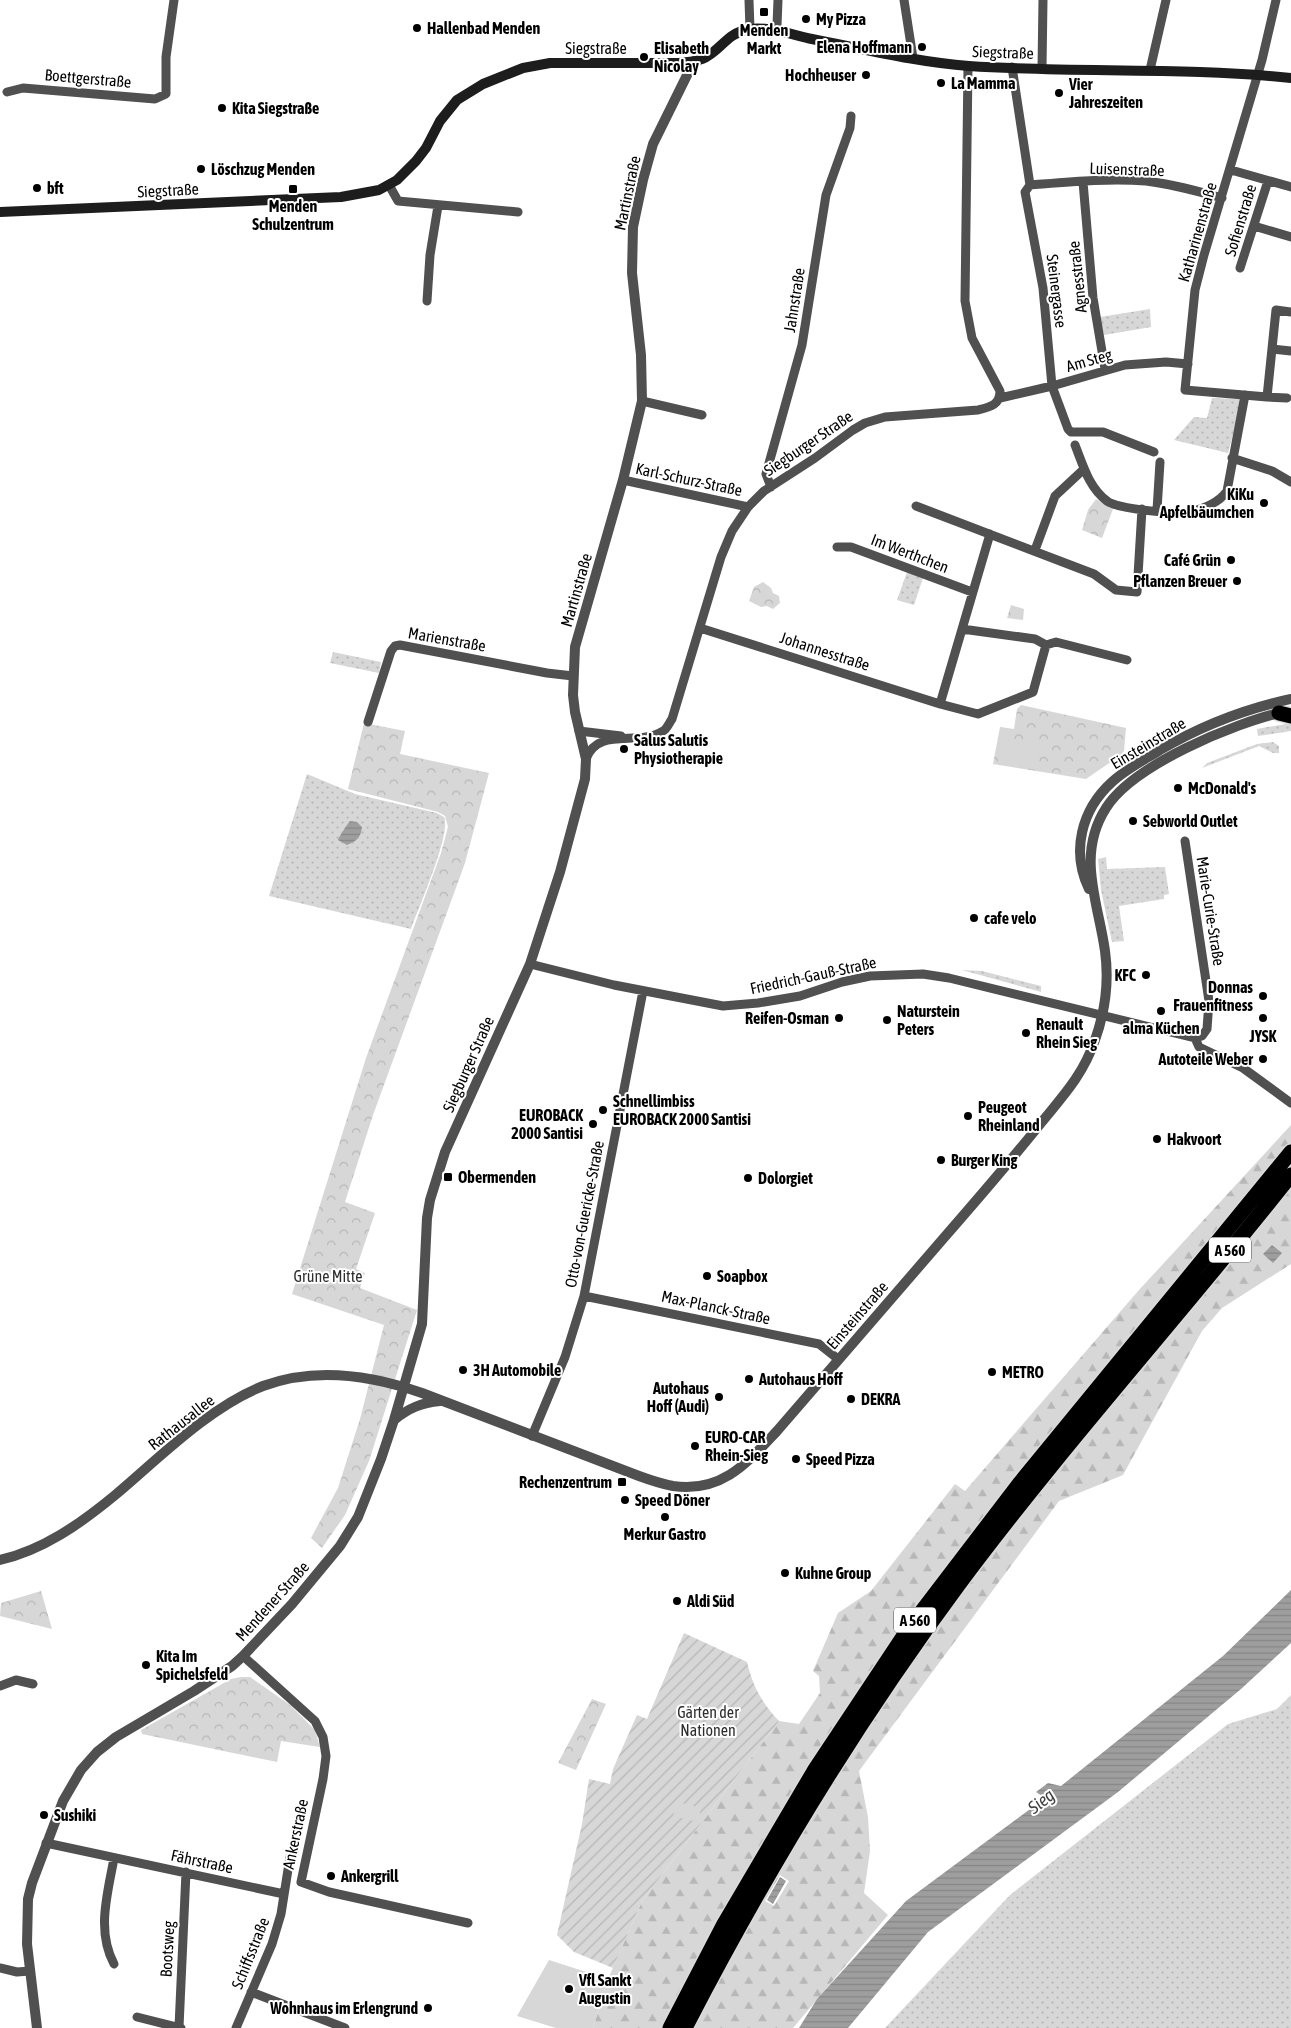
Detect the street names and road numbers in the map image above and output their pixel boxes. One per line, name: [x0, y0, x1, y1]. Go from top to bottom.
street label: Siegstraße: [565, 39, 627, 58]
street label: Siegstraße: [972, 42, 1034, 63]
street label: Boettgerstraße: [44, 65, 132, 92]
street label: Martinstraße: [610, 154, 644, 232]
street label: Luisenstraße: [1089, 159, 1165, 179]
street label: Siegstraße: [137, 179, 199, 202]
street label: Katharinenstraße: [1174, 180, 1220, 284]
street label: Sofienstraße: [1221, 182, 1259, 258]
street label: Agnesstraße: [1064, 240, 1091, 314]
street label: Steinergasse: [1043, 253, 1070, 329]
street label: Jahnstraße: [780, 267, 808, 333]
street label: Am Steg: [1064, 345, 1114, 376]
street label: Siegburger Straße: [760, 407, 856, 480]
street label: Karl-Schurz-Straße: [634, 459, 744, 499]
street label: Im Werthchen: [869, 530, 951, 576]
street label: Martinstraße: [557, 551, 595, 629]
street label: Marienstraße: [407, 623, 487, 655]
street label: Johannesstraße: [778, 628, 872, 674]
street label: Einsteinstraße: [1107, 714, 1189, 772]
street label: Marie-Curie-Straße: [1193, 855, 1229, 967]
street label: Friedrich-Gauß-Straße: [748, 953, 878, 997]
street label: Siegburger Straße: [439, 1013, 498, 1115]
street label: Otto-von-Guericke-Straße: [561, 1139, 607, 1289]
road number: A 560: [1209, 1238, 1251, 1262]
street label: Einsteinstraße: [823, 1277, 891, 1353]
street label: Max-Planck-Straße: [660, 1287, 772, 1327]
street label: Rathausallee: [144, 1391, 218, 1453]
street label: Mendener Straße: [232, 1558, 312, 1644]
road number: A 560: [894, 1608, 936, 1632]
street label: Ankerstraße: [279, 1797, 311, 1871]
street label: Fährstraße: [169, 1846, 235, 1876]
street label: Schiffsstraße: [228, 1915, 272, 1991]
street label: Bootsweg: [157, 1920, 178, 1978]

